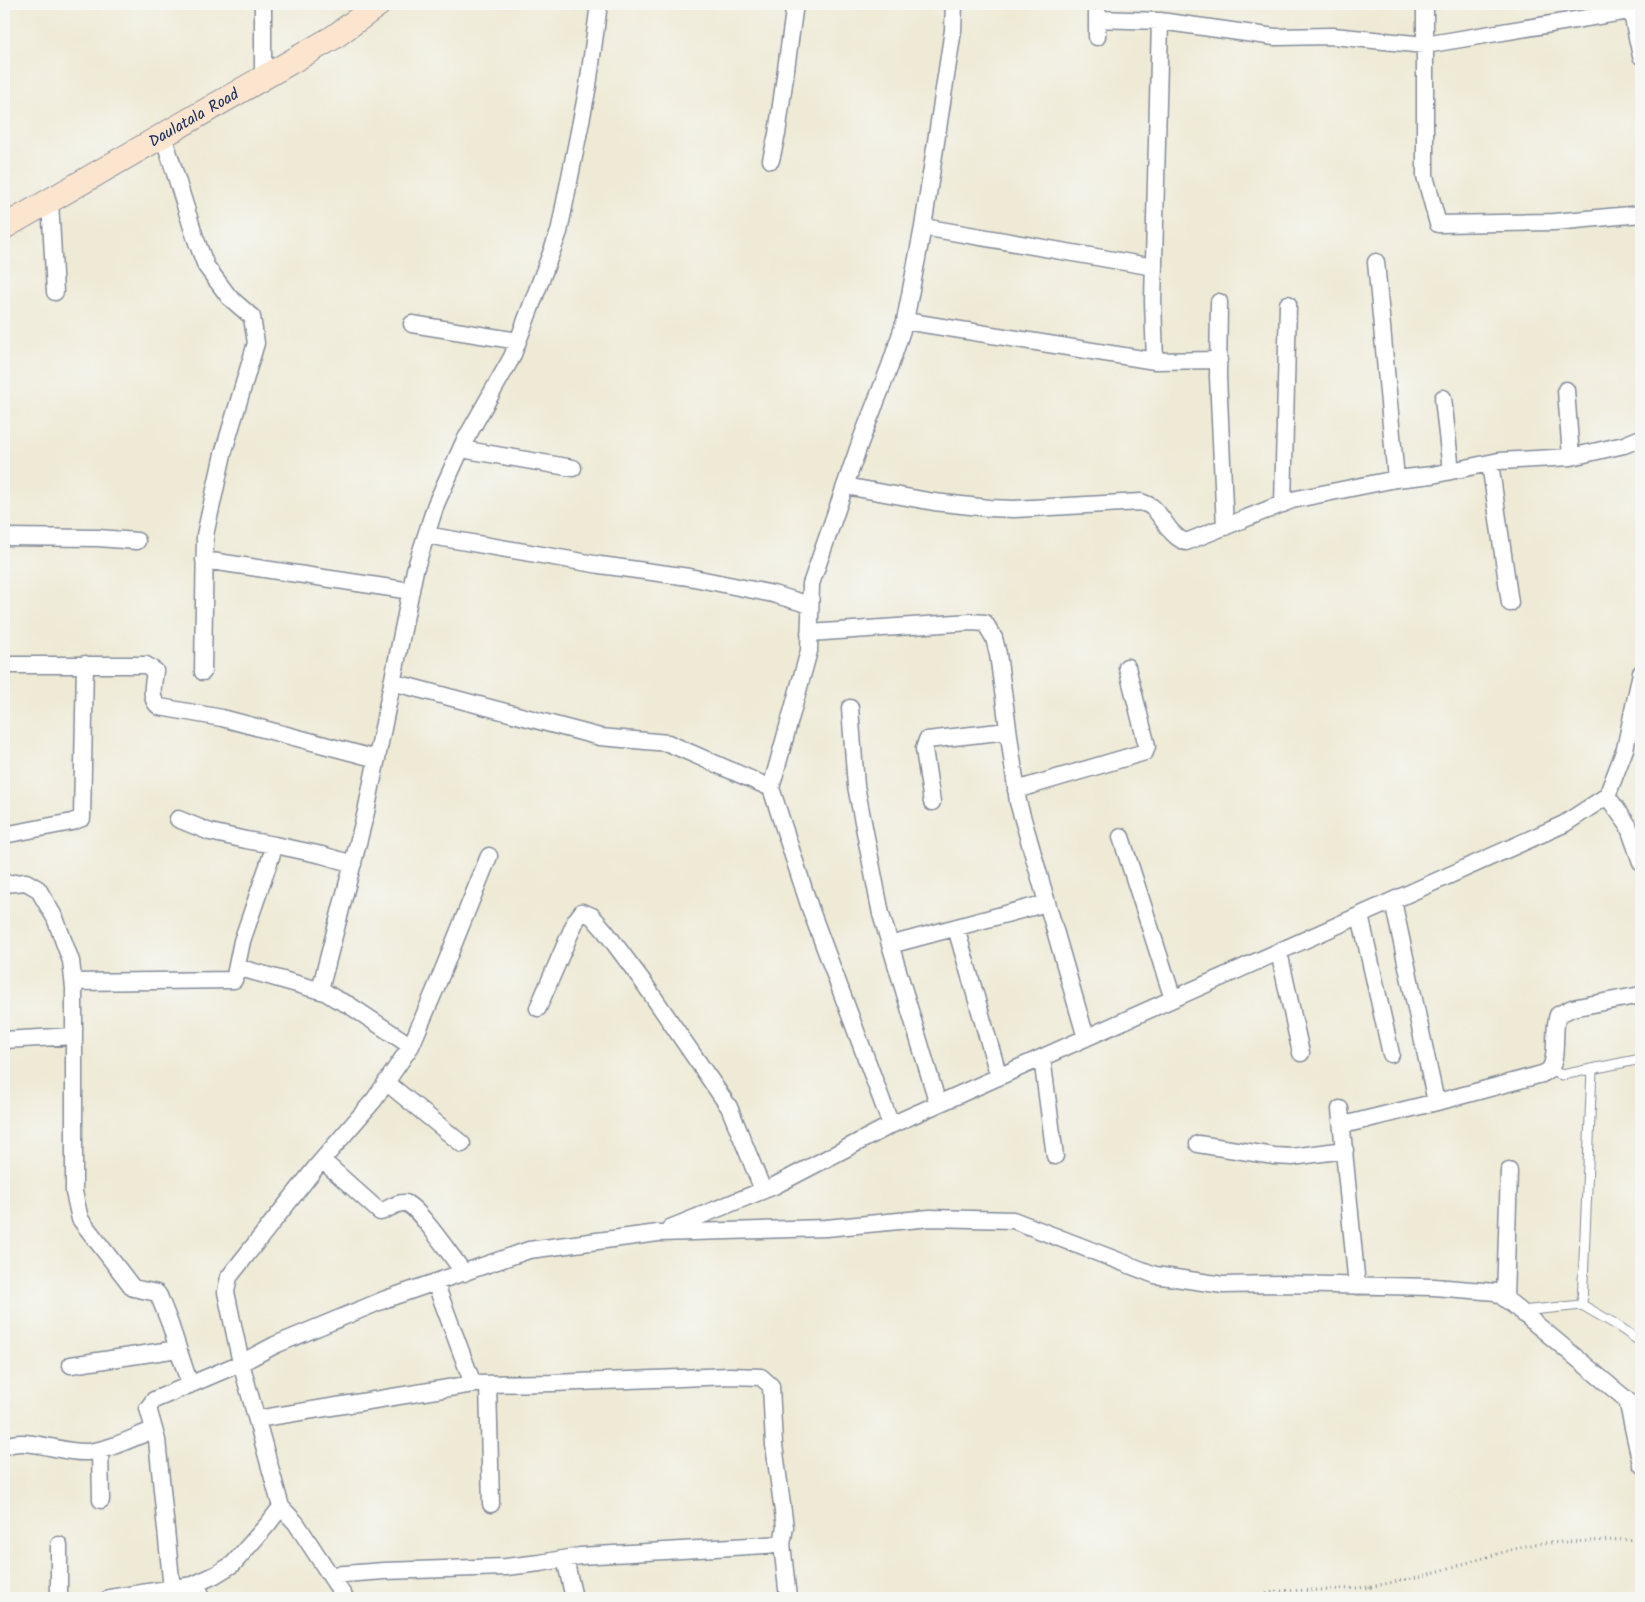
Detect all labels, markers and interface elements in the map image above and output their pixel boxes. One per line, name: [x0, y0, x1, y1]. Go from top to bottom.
street label: Daulatala Road: [144, 81, 245, 154]

